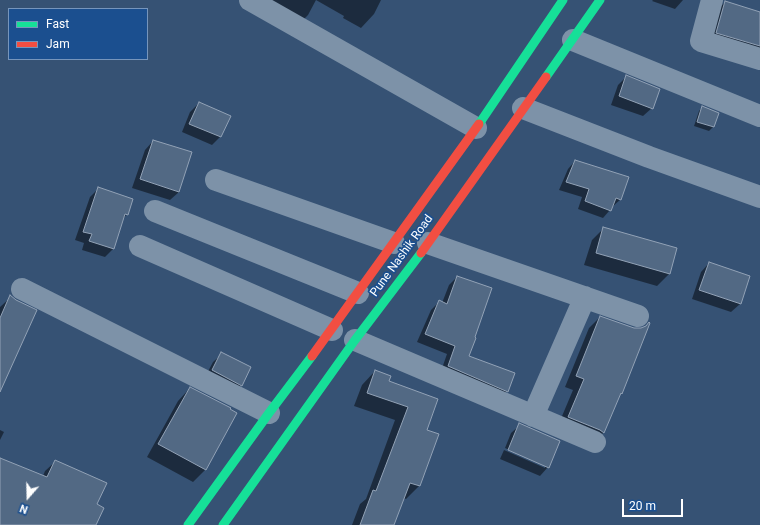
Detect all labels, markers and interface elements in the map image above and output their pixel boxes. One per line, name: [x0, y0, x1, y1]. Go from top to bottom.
legend: [8, 8, 148, 60]
text: Fast: [46, 17, 69, 31]
text: Jam: [46, 37, 70, 51]
street label: Pune Nashik Road: [368, 212, 436, 300]
north arrow: [8, 477, 48, 517]
scale bar: [624, 491, 685, 517]
text: 20 m: [629, 499, 656, 513]
text: N: [18, 501, 30, 516]

